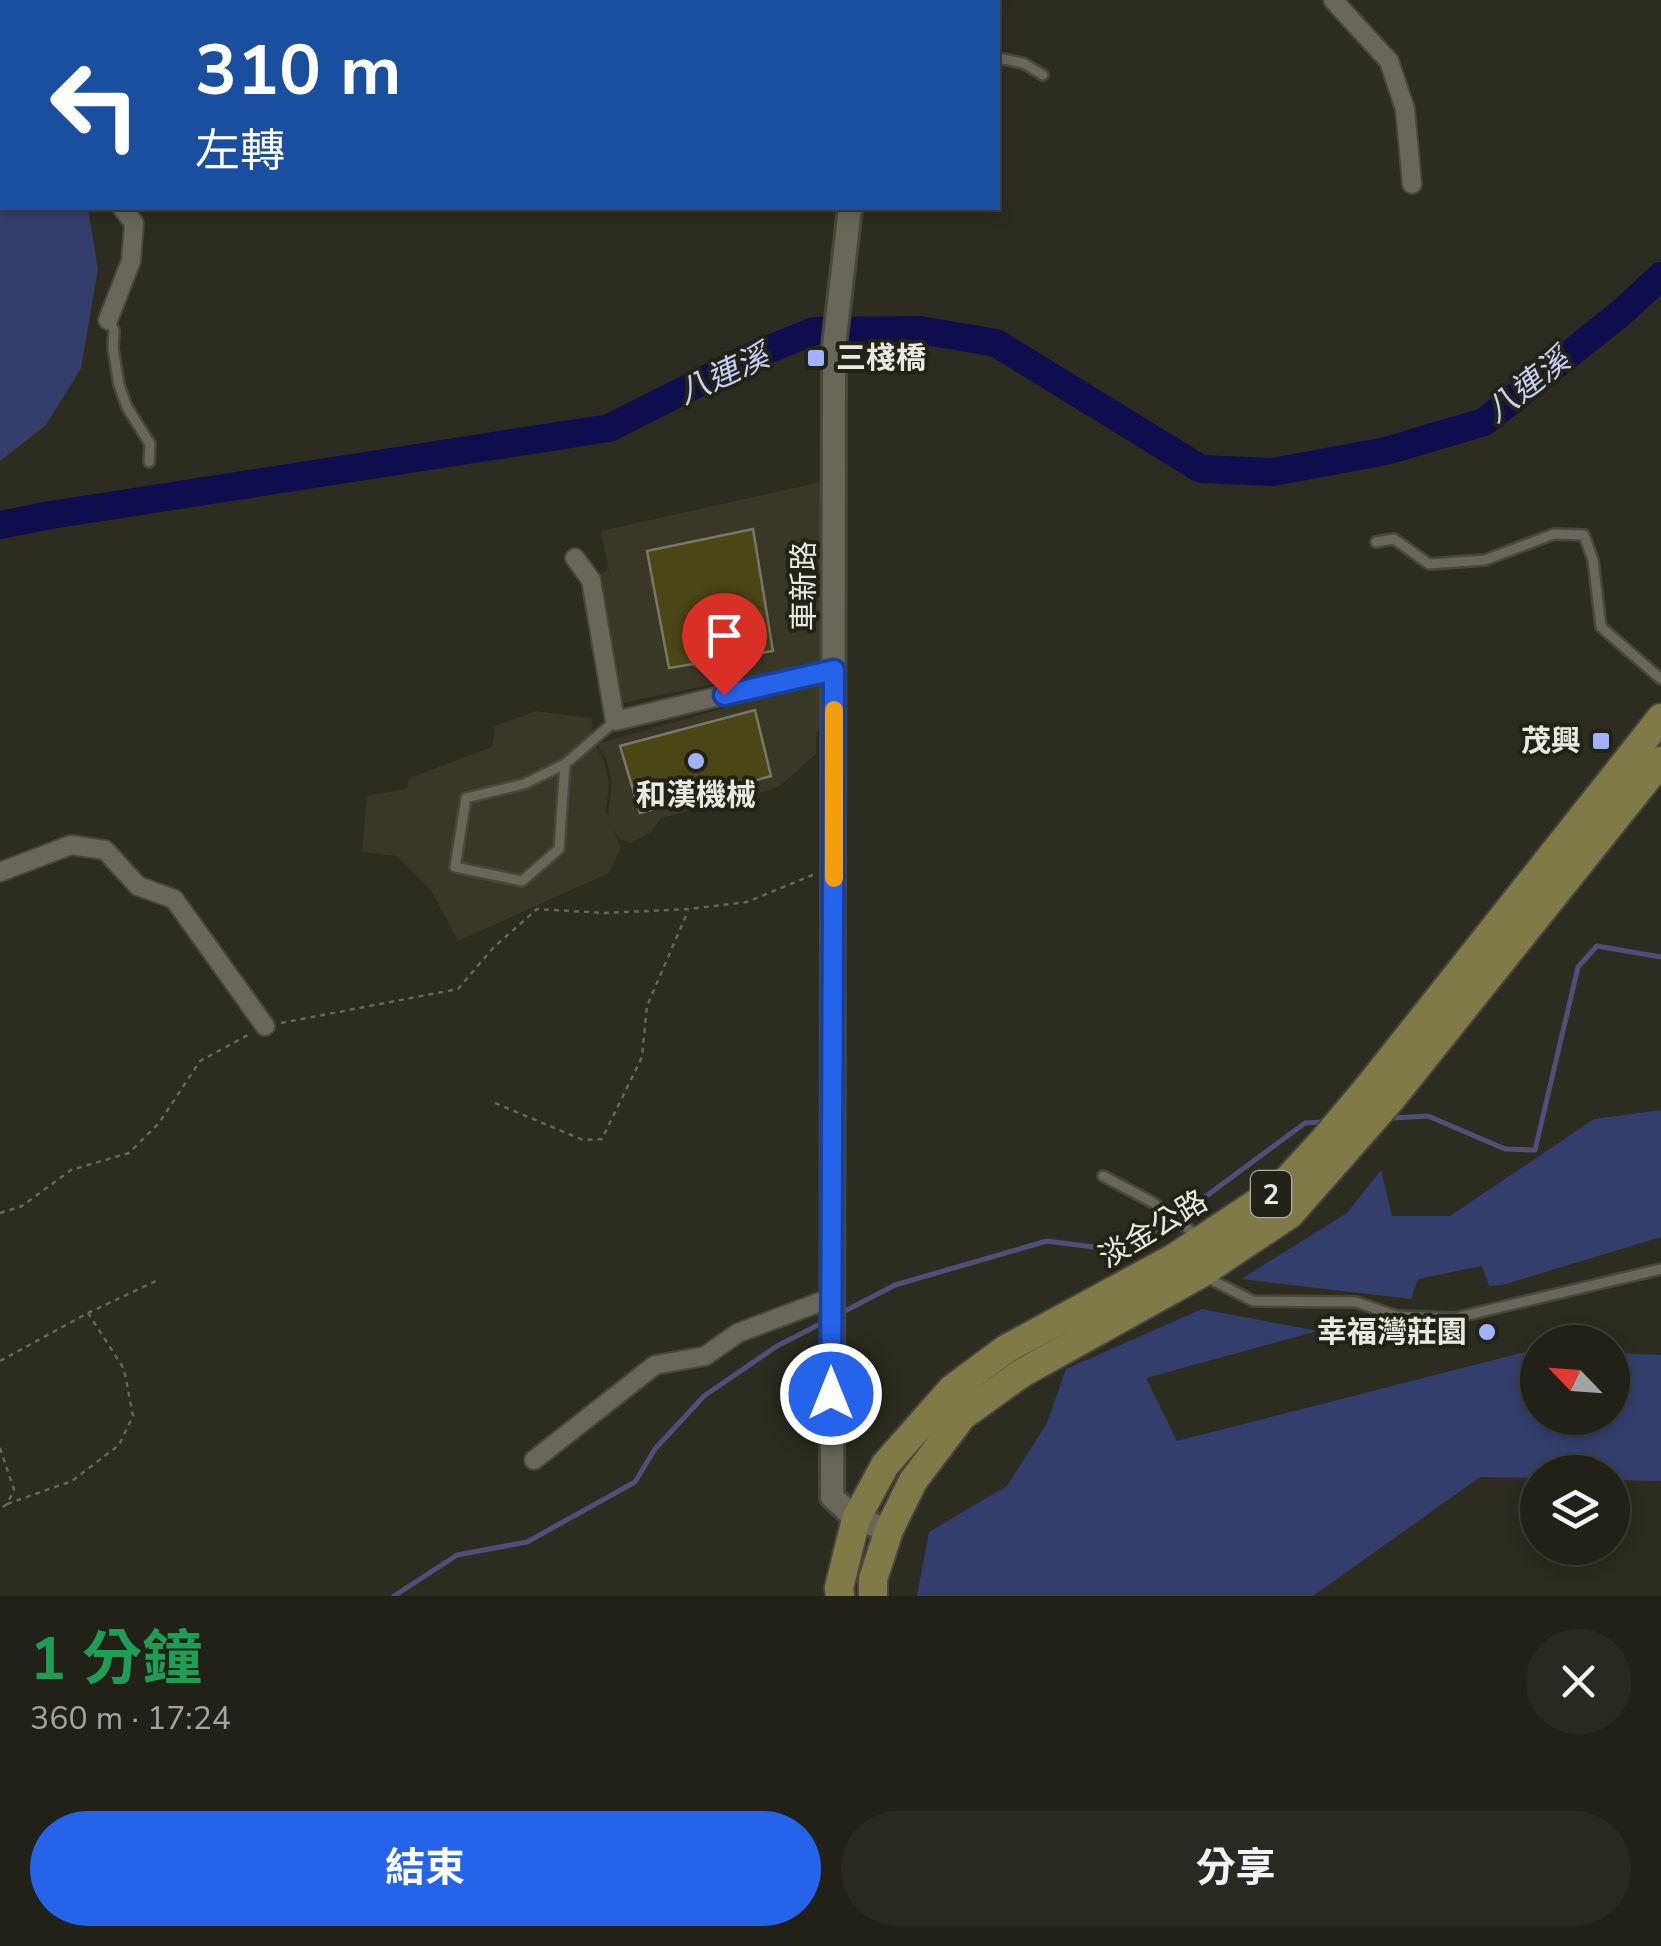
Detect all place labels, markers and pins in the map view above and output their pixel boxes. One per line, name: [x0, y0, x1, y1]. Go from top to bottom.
place label: 三棧橋: [836, 338, 926, 379]
marker: 三棧橋: [805, 347, 827, 369]
pin: [682, 593, 767, 696]
place label: 茂興: [1521, 721, 1581, 762]
marker: 茂興: [1590, 730, 1612, 752]
marker: 和漢機械: [685, 750, 707, 772]
place label: 和漢機械: [636, 775, 756, 816]
place label: 幸福灣莊園: [1317, 1312, 1467, 1353]
marker: 幸福灣莊園: [1476, 1321, 1498, 1343]

